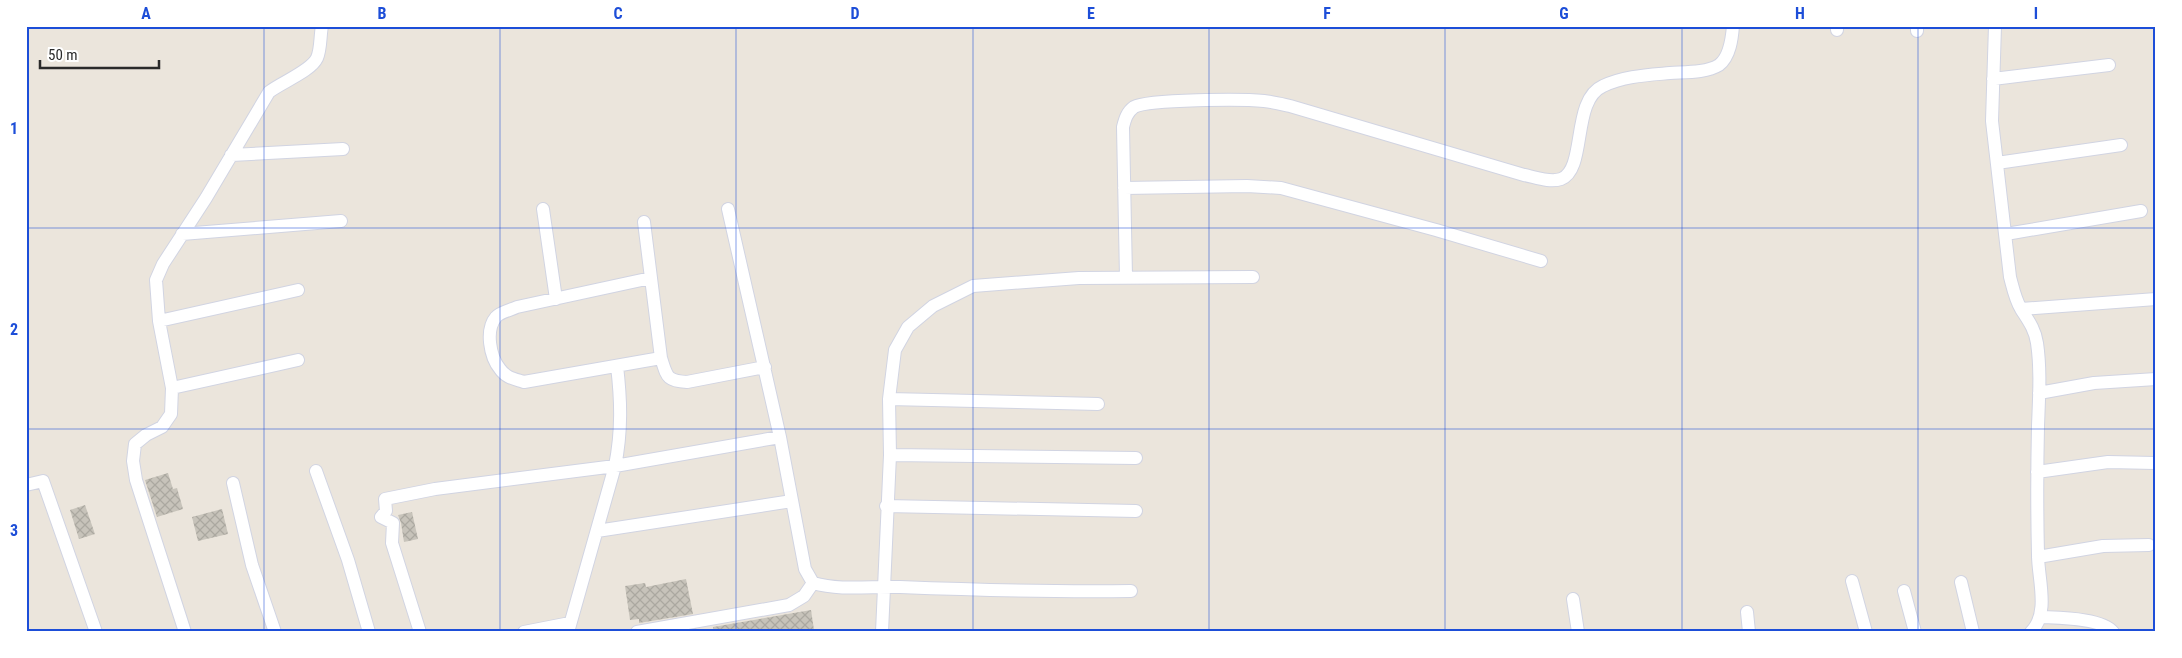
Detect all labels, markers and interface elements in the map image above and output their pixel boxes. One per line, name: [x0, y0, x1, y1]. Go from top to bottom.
text: A: [141, 4, 151, 23]
text: B: [378, 4, 387, 23]
text: C: [613, 4, 623, 23]
text: D: [850, 4, 860, 23]
text: E: [1087, 4, 1095, 23]
text: F: [1323, 4, 1331, 23]
text: G: [1559, 4, 1569, 23]
text: H: [1795, 4, 1805, 23]
text: I: [2034, 4, 2038, 23]
scale bar: [40, 38, 159, 70]
text: 50 m: [48, 46, 78, 64]
text: 1: [10, 119, 18, 138]
text: 2: [10, 320, 18, 339]
text: 3: [10, 521, 18, 540]

